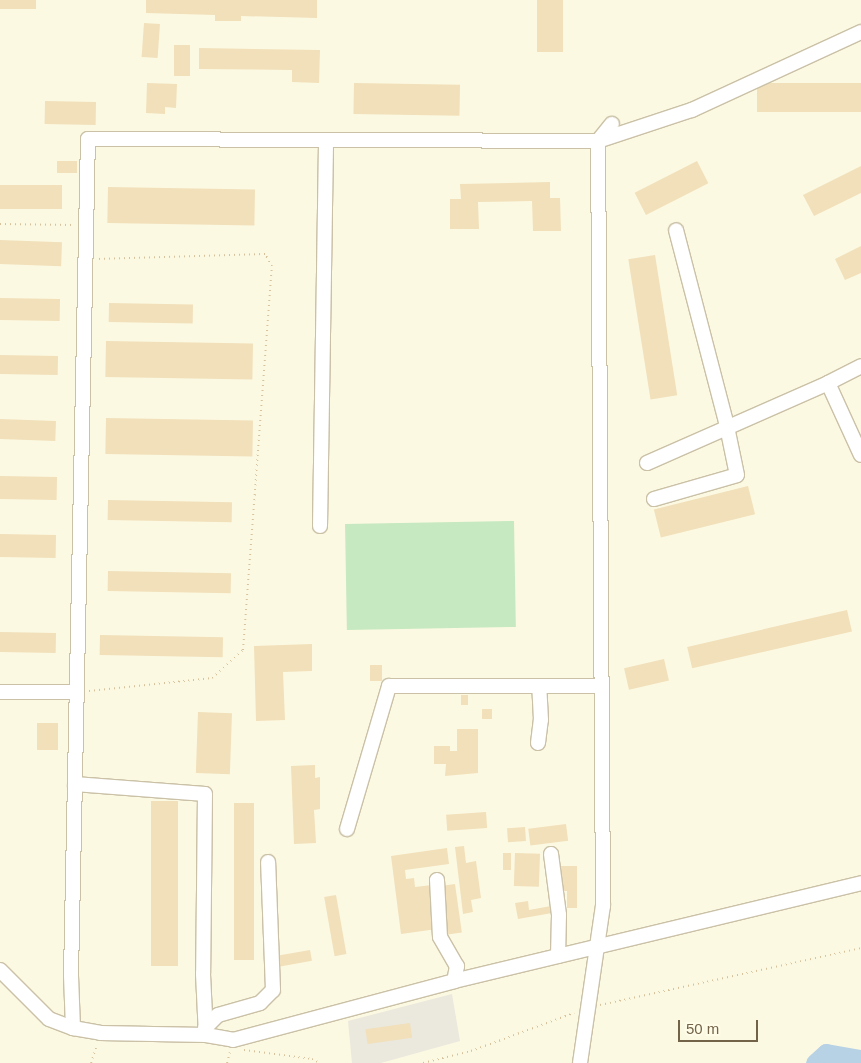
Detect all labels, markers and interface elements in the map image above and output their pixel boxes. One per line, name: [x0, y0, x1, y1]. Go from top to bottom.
scale bar: [681, 1010, 761, 1042]
text: 50 m: [686, 1020, 719, 1037]

